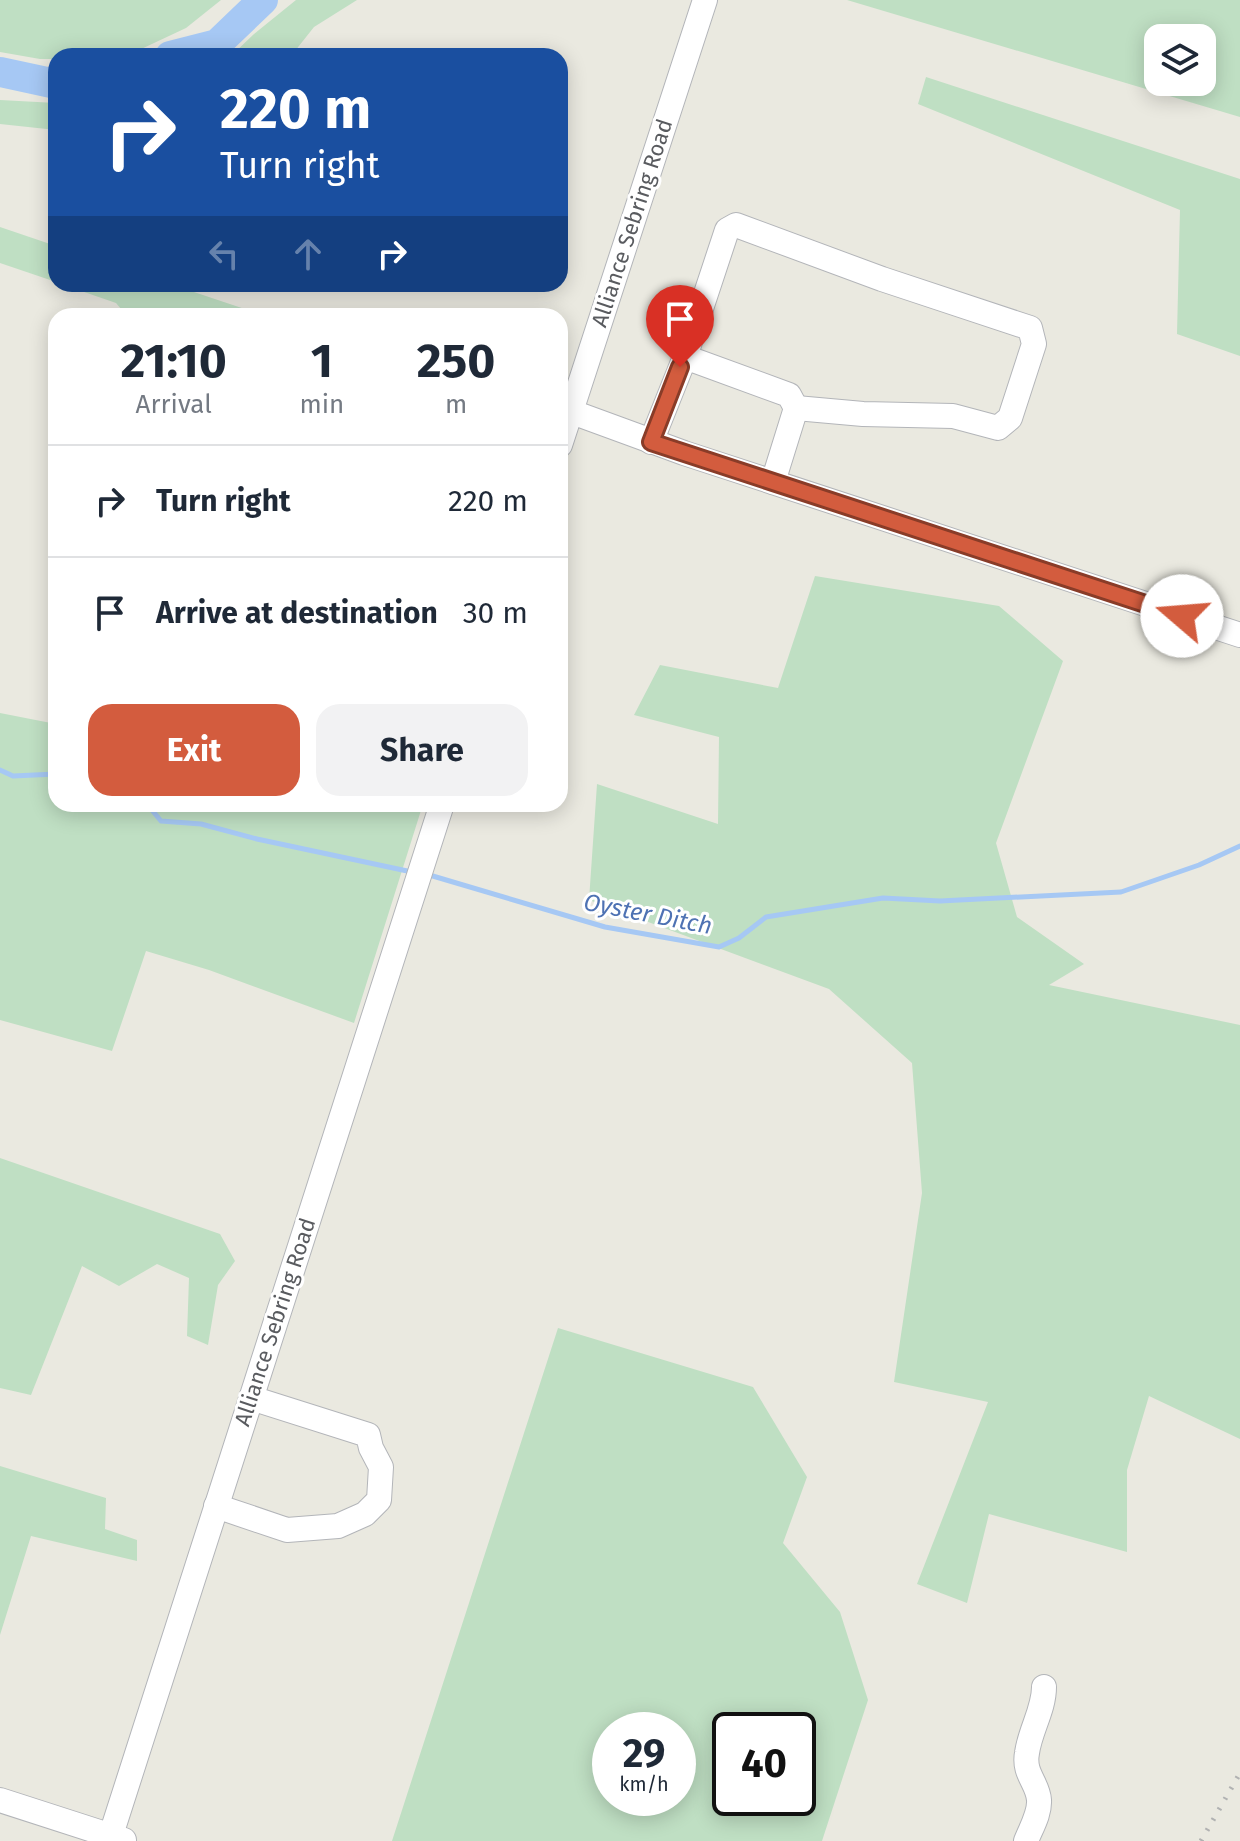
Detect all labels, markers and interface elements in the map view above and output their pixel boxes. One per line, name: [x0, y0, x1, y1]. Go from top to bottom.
map controls: [1144, 24, 1216, 96]
button: layers: [1144, 24, 1216, 96]
text: 220 m: [220, 76, 371, 143]
icon: right: [88, 80, 192, 184]
street label: Alliance Sebring Road: [586, 116, 678, 330]
text: Turn right: [220, 144, 380, 188]
icon: left: [202, 232, 246, 276]
icon: ahead: [286, 232, 330, 276]
icon: right: [370, 232, 414, 276]
pin: [646, 285, 714, 367]
icon: arrive: [658, 297, 702, 341]
text: 21:10: [121, 332, 227, 390]
text: 1: [311, 332, 333, 390]
text: 250: [417, 332, 495, 390]
text: Arrival: [136, 389, 212, 420]
text: min: [299, 389, 344, 420]
text: m: [445, 389, 467, 420]
icon: right: [88, 479, 132, 523]
text: Turn right: [156, 483, 291, 519]
text: 220 m: [448, 483, 528, 519]
position arrow: [1140, 574, 1224, 658]
icon: arrive: [88, 591, 132, 635]
text: Arrive at destination: [156, 595, 438, 631]
text: 30 m: [463, 595, 528, 631]
button: Exit: [88, 704, 300, 796]
button: Share: [316, 704, 528, 796]
water label: Oyster Ditch: [581, 888, 715, 940]
street label: Alliance Sebring Road: [229, 1215, 321, 1429]
speed limit sign: 40: [712, 1712, 816, 1816]
text: 29: [623, 1730, 665, 1778]
text: km/h: [619, 1772, 669, 1796]

